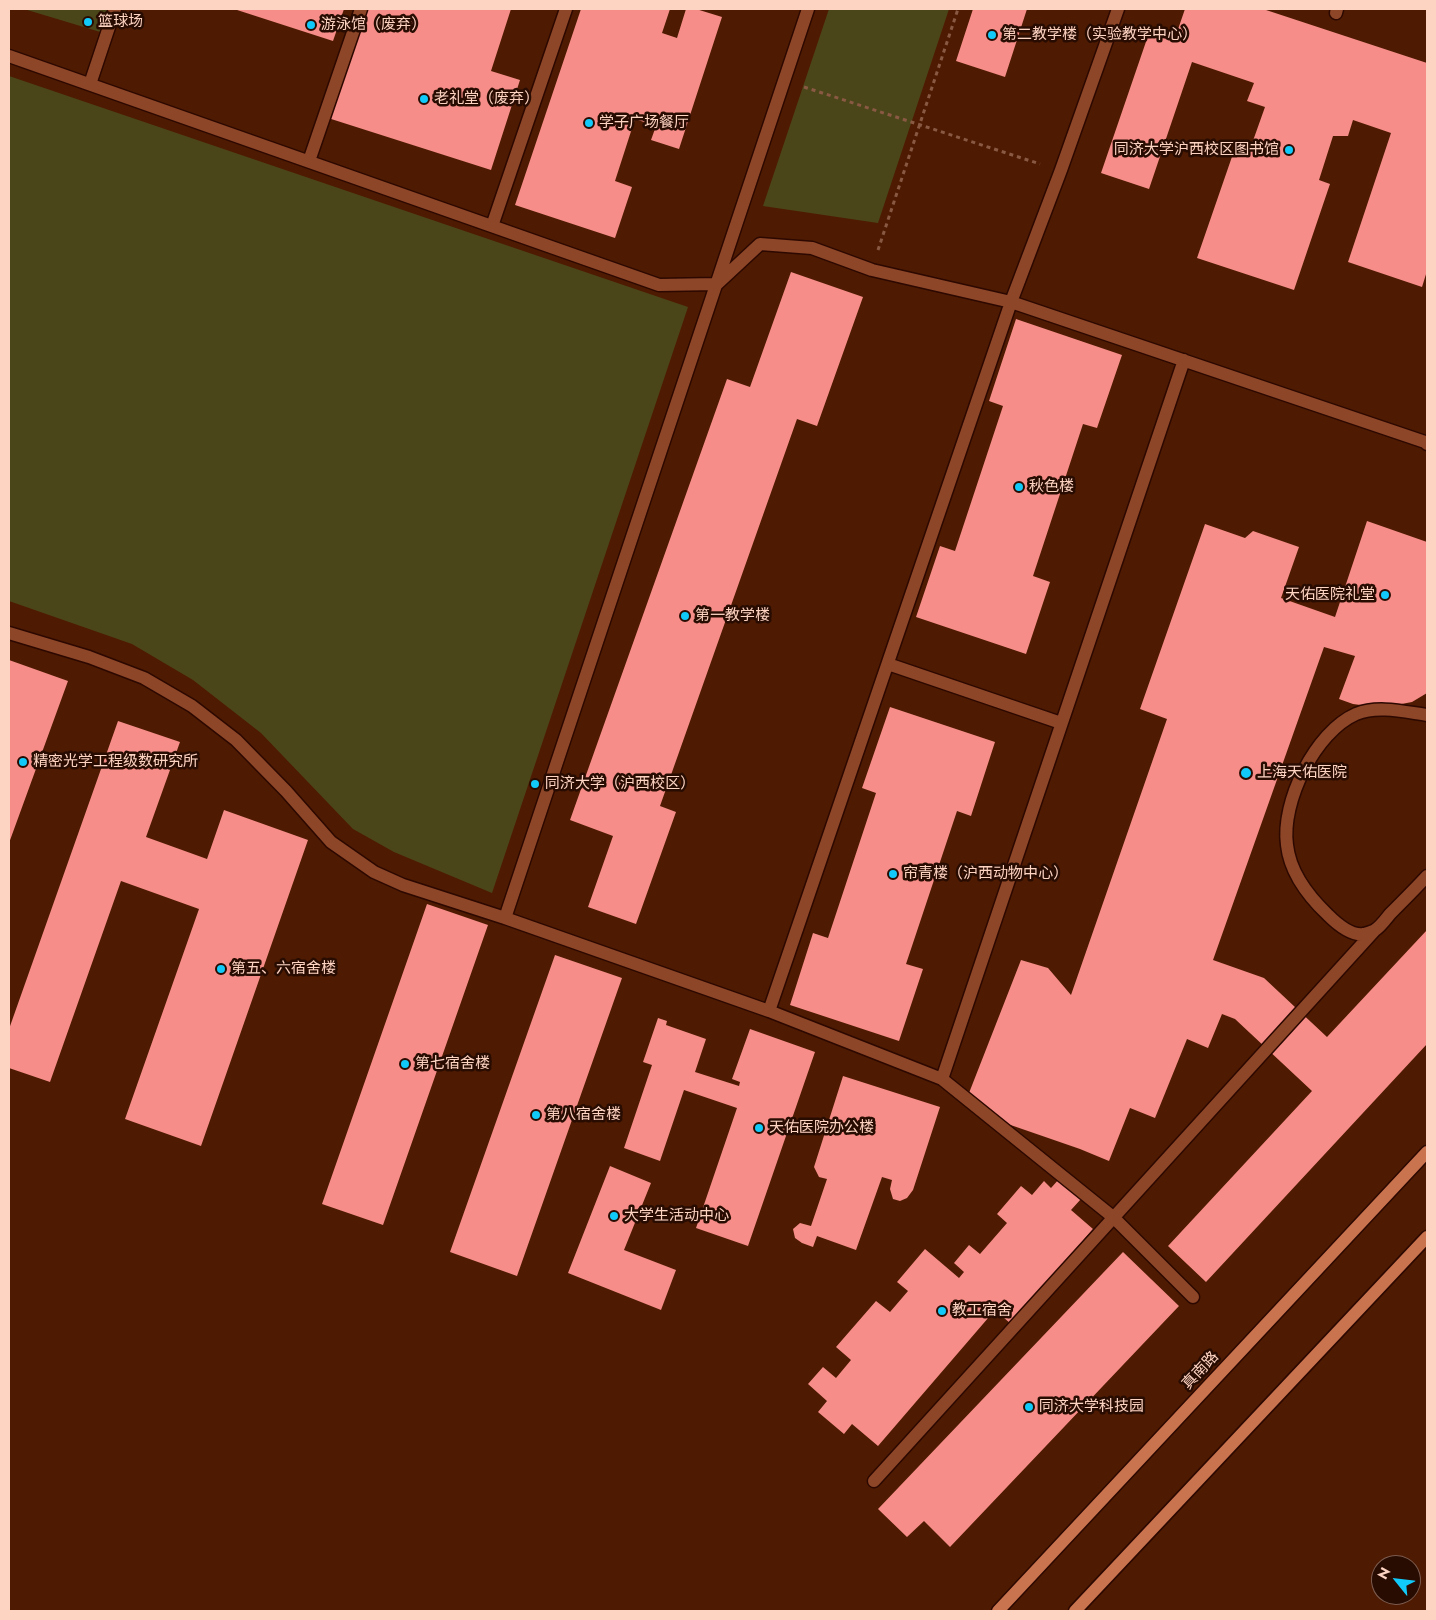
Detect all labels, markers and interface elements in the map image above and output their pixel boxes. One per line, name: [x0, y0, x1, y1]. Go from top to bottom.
place label: 篮球场: [98, 13, 143, 31]
marker: 篮球场: [82, 16, 94, 28]
place label: 游泳馆（废弃）: [321, 16, 426, 34]
marker: 游泳馆（废弃）: [305, 19, 317, 31]
place label: 第二教学楼（实验教学中心）: [1002, 26, 1197, 44]
marker: 第二教学楼（实验教学中心）: [986, 29, 998, 41]
place label: 老礼堂（废弃）: [434, 90, 539, 108]
marker: 老礼堂（废弃）: [418, 93, 430, 105]
place label: 学子广场餐厅: [599, 114, 689, 132]
marker: 学子广场餐厅: [583, 117, 595, 129]
place label: 同济大学沪西校区图书馆: [1114, 141, 1279, 159]
marker: 同济大学沪西校区图书馆: [1283, 144, 1295, 156]
place label: 秋色楼: [1029, 478, 1074, 496]
marker: 秋色楼: [1013, 481, 1025, 493]
place label: 天佑医院礼堂: [1285, 586, 1375, 604]
marker: 天佑医院礼堂: [1379, 589, 1391, 601]
place label: 第一教学楼: [695, 607, 770, 625]
marker: 第一教学楼: [679, 610, 691, 622]
place label: 精密光学工程级数研究所: [33, 753, 198, 771]
marker: 精密光学工程级数研究所: [17, 756, 29, 768]
place label: 上海天佑医院: [1257, 764, 1347, 782]
marker: 上海天佑医院: [1239, 766, 1253, 780]
place label: 同济大学（沪西校区）: [545, 775, 695, 793]
marker: 同济大学（沪西校区）: [529, 778, 541, 790]
place label: 帘青楼（沪西动物中心）: [903, 865, 1068, 883]
marker: 帘青楼（沪西动物中心）: [887, 868, 899, 880]
place label: 第五、六宿舍楼: [231, 960, 336, 978]
marker: 第五、六宿舍楼: [215, 963, 227, 975]
place label: 第七宿舍楼: [415, 1055, 490, 1073]
marker: 第七宿舍楼: [399, 1058, 411, 1070]
place label: 第八宿舍楼: [546, 1106, 621, 1124]
marker: 第八宿舍楼: [530, 1109, 542, 1121]
place label: 天佑医院办公楼: [769, 1119, 874, 1137]
marker: 天佑医院办公楼: [753, 1122, 765, 1134]
place label: 大学生活动中心: [624, 1207, 729, 1225]
marker: 大学生活动中心: [608, 1210, 620, 1222]
place label: 教工宿舍: [952, 1302, 1012, 1320]
marker: 教工宿舍: [936, 1305, 948, 1317]
street label: 真南路: [1179, 1348, 1223, 1394]
place label: 同济大学科技园: [1039, 1398, 1144, 1416]
marker: 同济大学科技园: [1023, 1401, 1035, 1413]
north arrow: [1371, 1555, 1421, 1605]
text: N: [1372, 1563, 1395, 1583]

